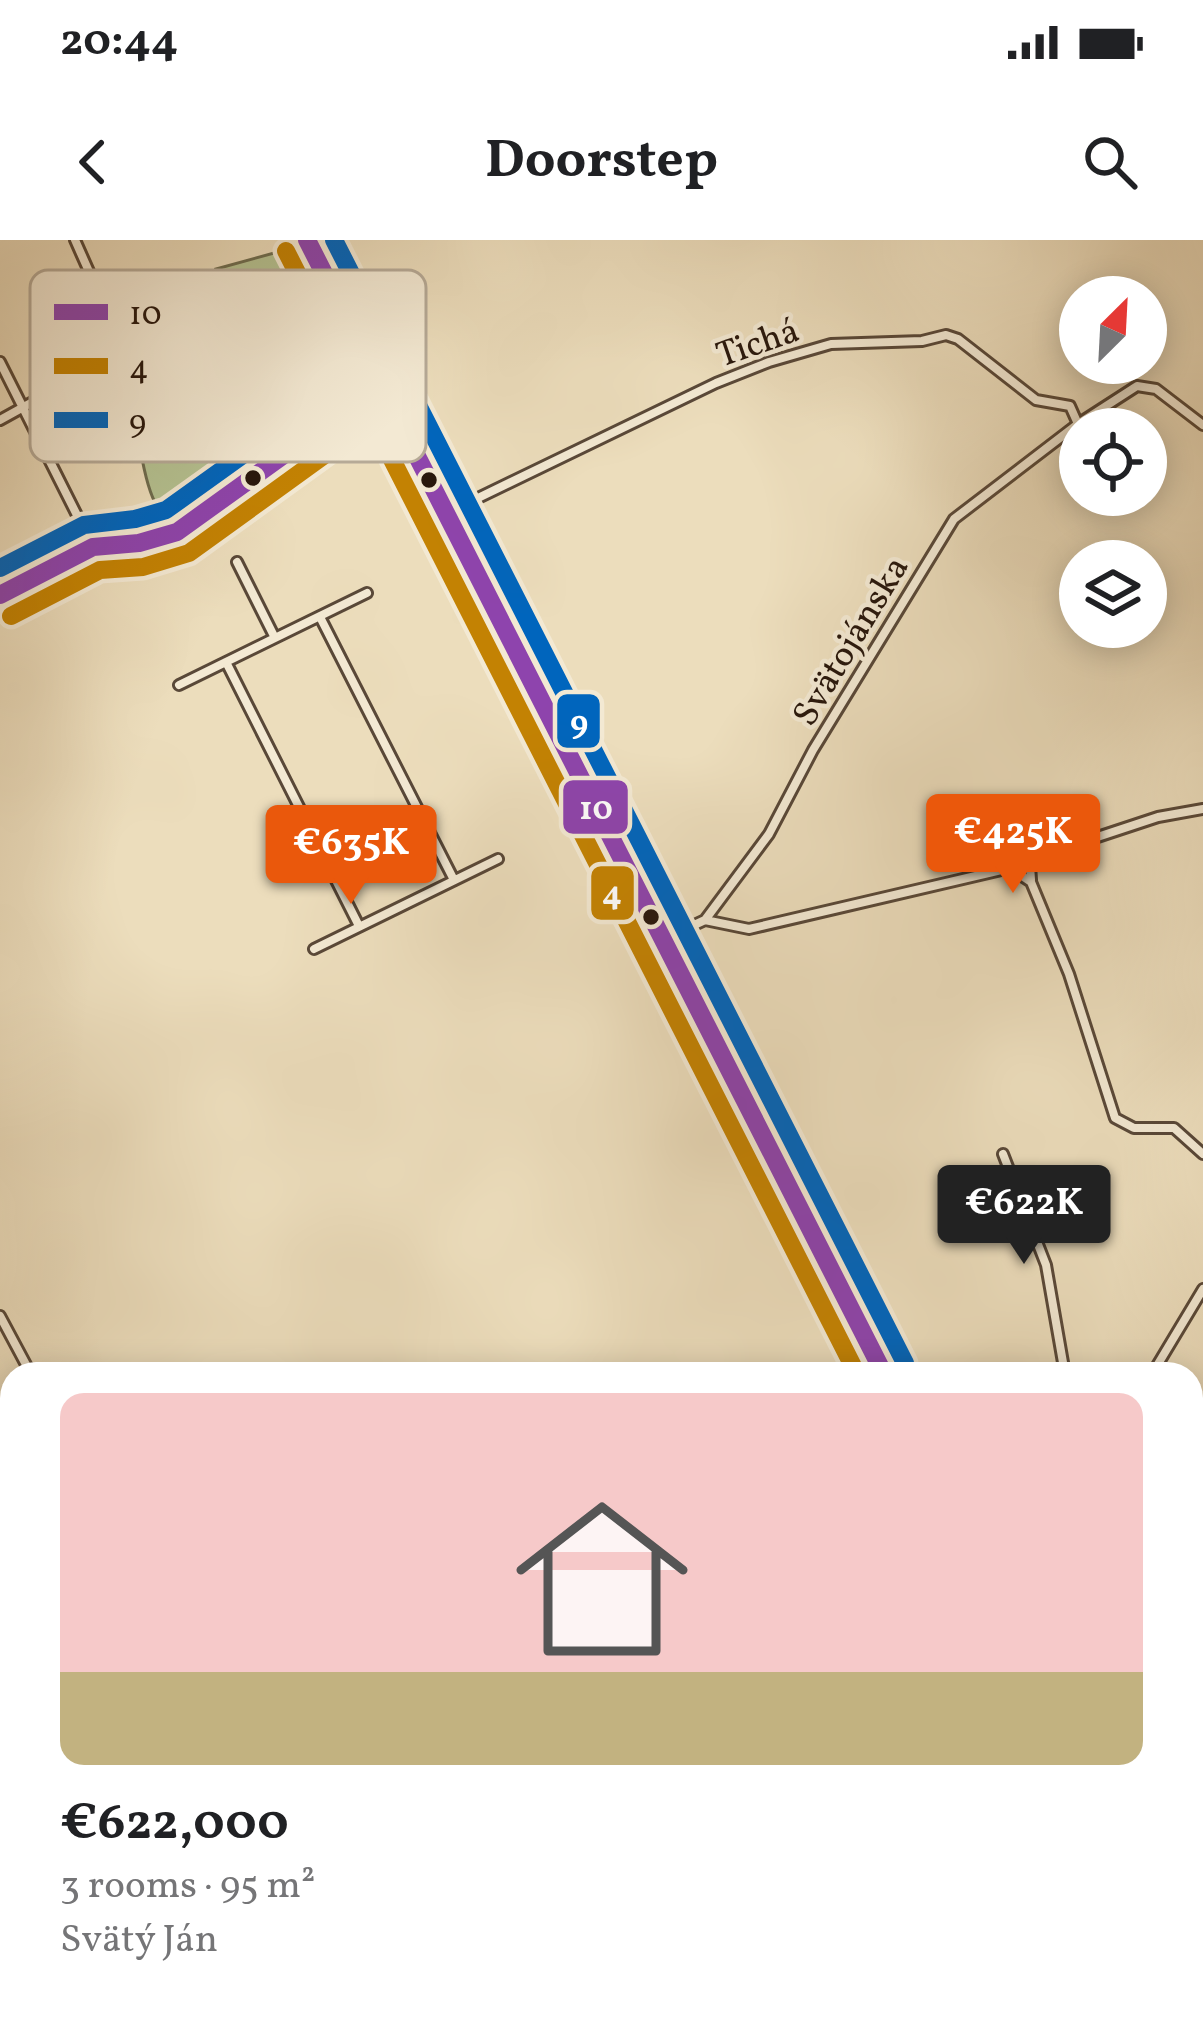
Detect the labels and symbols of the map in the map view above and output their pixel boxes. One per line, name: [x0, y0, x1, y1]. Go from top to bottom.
legend: [30, 270, 426, 462]
north arrow: [1059, 276, 1167, 384]
text: 10: [129, 293, 162, 339]
street label: Tichá: [710, 307, 806, 382]
text: 4: [129, 347, 149, 393]
text: 9: [129, 401, 146, 447]
unlabelled marker: [242, 467, 264, 489]
unlabelled marker: [418, 469, 440, 491]
street label: Svätojánska: [782, 548, 923, 736]
line badge: 9: [555, 692, 602, 750]
text: 9: [570, 702, 588, 748]
line badge: 10: [561, 778, 630, 836]
text: 10: [579, 788, 613, 834]
pin: €425K: [929, 794, 1097, 896]
pin: €635K: [267, 805, 435, 907]
line badge: 4: [589, 864, 636, 922]
text: 4: [602, 873, 622, 919]
unlabelled marker: [640, 906, 662, 928]
pin: €622K: [940, 1165, 1108, 1267]

